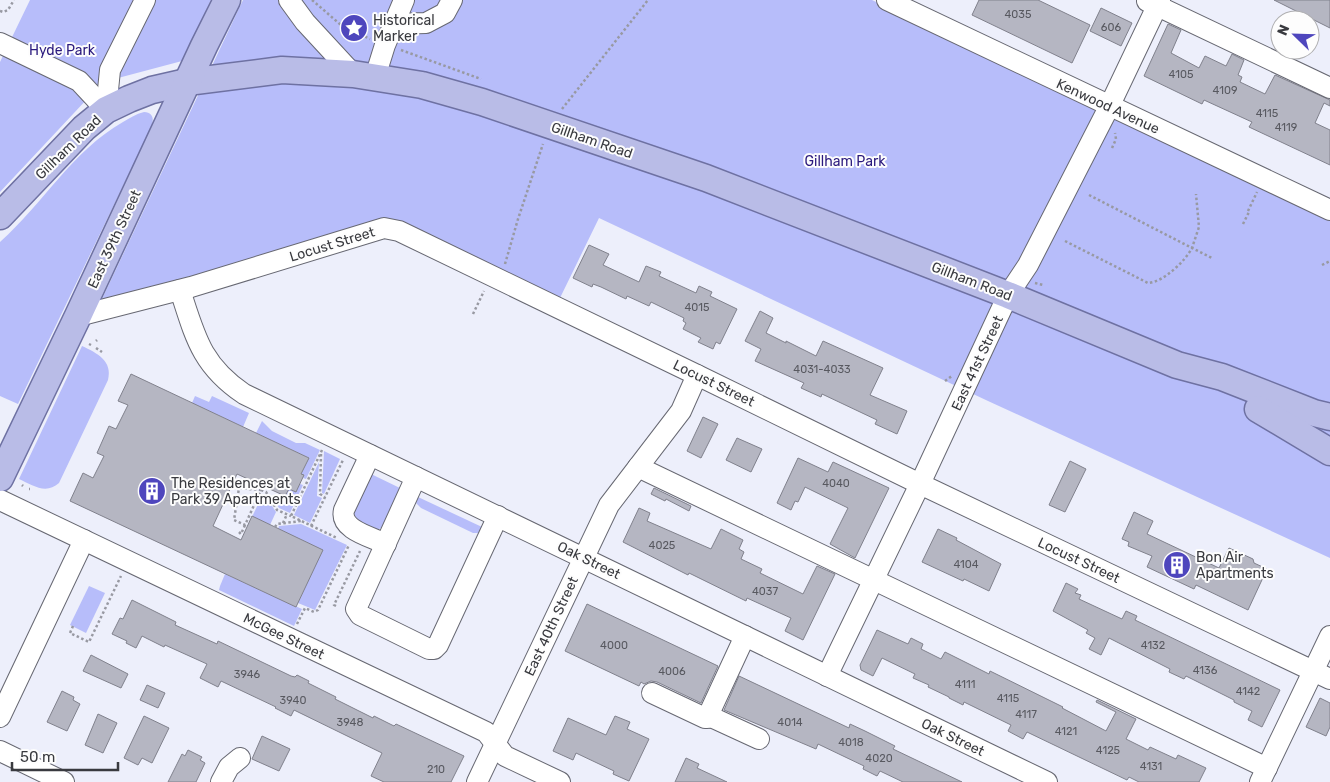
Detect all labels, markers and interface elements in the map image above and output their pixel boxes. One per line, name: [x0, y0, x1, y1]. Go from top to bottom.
house number: 4035: [1005, 8, 1032, 21]
north arrow: [1270, 10, 1320, 60]
place label: Historical Marker: [373, 12, 435, 45]
place icon: Historical Marker: [339, 13, 369, 43]
house number: 606: [1101, 21, 1121, 34]
text: N: [1274, 22, 1293, 38]
park label: Hyde Park: [29, 42, 96, 59]
house number: 4105: [1169, 68, 1194, 81]
street label: Kenwood Avenue: [1054, 75, 1162, 138]
house number: 4109: [1213, 84, 1237, 97]
house number: 4115: [1256, 107, 1279, 120]
street label: Gillham Road: [32, 112, 105, 183]
street label: Gillham Road: [549, 119, 635, 162]
house number: 4119: [1275, 121, 1297, 134]
park label: Gillham Park: [805, 153, 886, 170]
street label: East 39th Street: [84, 187, 145, 291]
street label: Locust Street: [287, 223, 377, 266]
street label: Gillham Road: [929, 258, 1015, 305]
house number: 4015: [684, 301, 710, 314]
street label: East 41st Street: [948, 312, 1007, 414]
street label: Locust Street: [670, 356, 758, 411]
house number: 4031-4033: [793, 363, 851, 376]
place label: The Residences at Park 39 Apartments: [171, 475, 301, 508]
building icon: The Residences at Park 39 Apartments: [137, 476, 167, 506]
house number: 4040: [822, 477, 850, 490]
street label: Locust Street: [1035, 534, 1123, 587]
street label: Oak Street: [554, 538, 624, 583]
house number: 4025: [649, 539, 676, 552]
place label: Bon Air Apartments: [1196, 549, 1274, 582]
building icon: Bon Air Apartments: [1162, 550, 1192, 580]
house number: 4104: [953, 558, 979, 571]
street label: East 40th Street: [521, 573, 582, 679]
house number: 4037: [752, 585, 778, 598]
street label: McGee Street: [241, 610, 328, 664]
house number: 4000: [600, 639, 628, 652]
house number: 4132: [1141, 639, 1165, 652]
house number: 4136: [1193, 664, 1218, 677]
house number: 4006: [658, 665, 686, 678]
house number: 3946: [234, 668, 261, 681]
house number: 4111: [955, 678, 975, 691]
house number: 4142: [1236, 685, 1260, 698]
house number: 4115: [997, 692, 1020, 705]
house number: 3940: [280, 694, 306, 707]
house number: 4117: [1015, 708, 1037, 721]
street label: Oak Street: [918, 715, 988, 760]
house number: 3948: [337, 716, 363, 729]
house number: 4014: [777, 716, 803, 729]
house number: 4121: [1055, 725, 1077, 738]
house number: 4018: [838, 736, 864, 749]
scale bar: [12, 740, 119, 772]
house number: 4125: [1096, 744, 1121, 757]
text: 50 m: [20, 748, 55, 766]
house number: 4020: [865, 752, 893, 765]
house number: 4131: [1140, 760, 1162, 773]
house number: 210: [427, 763, 445, 776]

